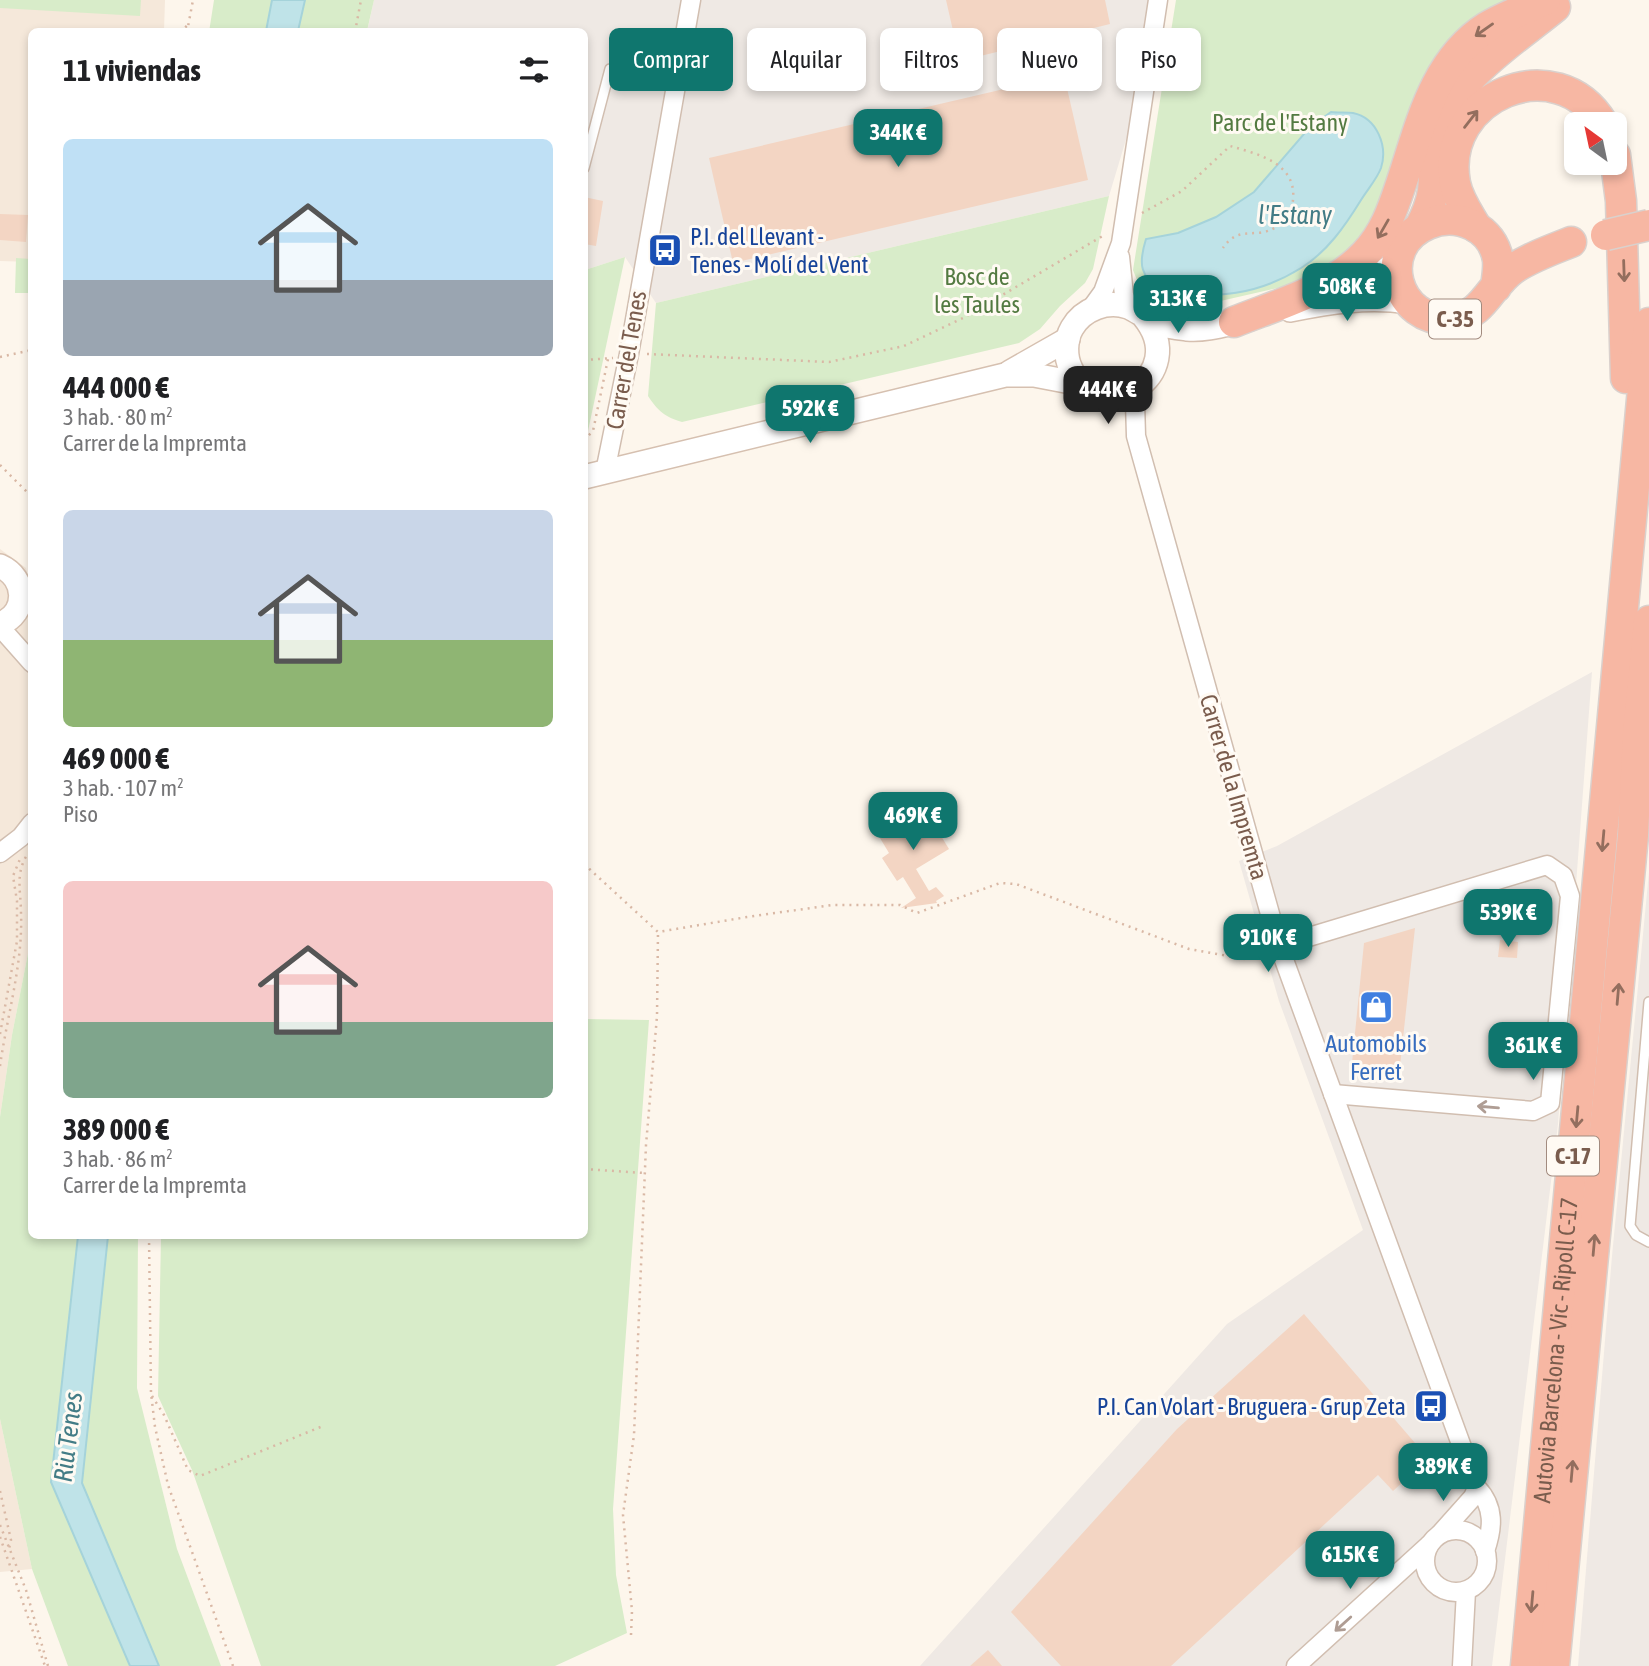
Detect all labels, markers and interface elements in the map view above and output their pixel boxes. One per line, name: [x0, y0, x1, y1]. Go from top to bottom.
one-way arrow: [1475, 23, 1494, 37]
chip: Comprar: [609, 28, 733, 91]
chip: Alquilar: [747, 28, 866, 91]
chip: Filtros: [880, 28, 983, 91]
chip: Nuevo: [997, 28, 1102, 91]
chip: Piso: [1116, 28, 1201, 91]
icon: filters: [515, 51, 553, 89]
text: 11 viviendas: [63, 53, 201, 87]
park label: Parc de l'Estany: [1212, 109, 1348, 136]
pin: 344K €: [841, 110, 955, 169]
one-way arrow: [1463, 110, 1478, 128]
north arrow: [1564, 112, 1628, 175]
map controls: [1564, 112, 1627, 175]
text: 344K €: [869, 119, 927, 145]
icon: home: [245, 185, 371, 311]
water label: l'Estany: [1258, 200, 1332, 230]
one-way arrow: [1376, 218, 1390, 238]
place label: P.I. del Llevant - Tenes - Molí del Vent: [690, 223, 869, 278]
bus stop icon: P.I. del Llevant - Tenes - Molí del Vent: [646, 231, 684, 269]
one-way arrow: [1618, 259, 1631, 282]
park label: Bosc de les Taules: [934, 263, 1020, 318]
pin: 508K €: [1290, 264, 1404, 323]
text: 508K €: [1318, 273, 1376, 299]
pin: 313K €: [1121, 276, 1235, 335]
text: 313K €: [1149, 285, 1207, 311]
street label: Carrer del Tenes: [601, 289, 651, 431]
road number: C-35: [1429, 300, 1481, 338]
pin: 444K €: [1051, 366, 1165, 426]
text: 444 000 €: [63, 370, 169, 404]
text: 444K €: [1079, 376, 1137, 402]
pin: 592K €: [753, 386, 867, 445]
text: 592K €: [781, 395, 839, 421]
text: 3 hab. · 80 m²: [63, 404, 173, 430]
text: Carrer de la Impremta: [63, 430, 247, 456]
icon: home: [245, 556, 371, 682]
street label: Carrer de la Impremta: [1195, 691, 1273, 883]
text: 469 000 €: [63, 741, 169, 775]
text: 3 hab. · 107 m²: [63, 775, 184, 801]
pin: 469K €: [856, 792, 970, 852]
text: Piso: [63, 801, 98, 827]
text: 469K €: [884, 802, 942, 828]
one-way arrow: [1596, 829, 1609, 852]
pin: 539K €: [1451, 890, 1565, 949]
text: 539K €: [1479, 899, 1537, 925]
pin: 910K €: [1211, 914, 1325, 974]
text: 910K €: [1239, 924, 1297, 950]
icon: home: [245, 927, 371, 1053]
one-way arrow: [1612, 983, 1625, 1005]
shop icon: Automobils Ferret: [1357, 988, 1395, 1026]
pin: 361K €: [1476, 1023, 1590, 1082]
place label: Automobils Ferret: [1325, 1030, 1427, 1085]
text: 361K €: [1504, 1032, 1562, 1058]
one-way arrow: [1477, 1100, 1500, 1113]
one-way arrow: [1570, 1105, 1583, 1127]
text: 389 000 €: [63, 1112, 169, 1146]
road number: C-17: [1547, 1136, 1599, 1176]
text: 3 hab. · 86 m²: [63, 1146, 173, 1172]
text: Carrer de la Impremta: [63, 1172, 247, 1198]
street label: Autovia Barcelona - Vic - Ripoll C-17: [1527, 1196, 1582, 1504]
one-way arrow: [1588, 1234, 1601, 1256]
bus stop icon: P.I. Can Volart - Bruguera - Grup Zeta: [1412, 1387, 1450, 1425]
water label: Riu Tenes: [48, 1390, 88, 1484]
place label: P.I. Can Volart - Bruguera - Grup Zeta: [1097, 1393, 1406, 1420]
pin: 389K €: [1386, 1444, 1500, 1503]
text: 389K €: [1414, 1453, 1472, 1479]
one-way arrow: [1566, 1460, 1579, 1483]
pin: 615K €: [1293, 1532, 1407, 1591]
text: 615K €: [1321, 1541, 1379, 1567]
one-way arrow: [1525, 1590, 1538, 1613]
one-way arrow: [1335, 1615, 1352, 1632]

